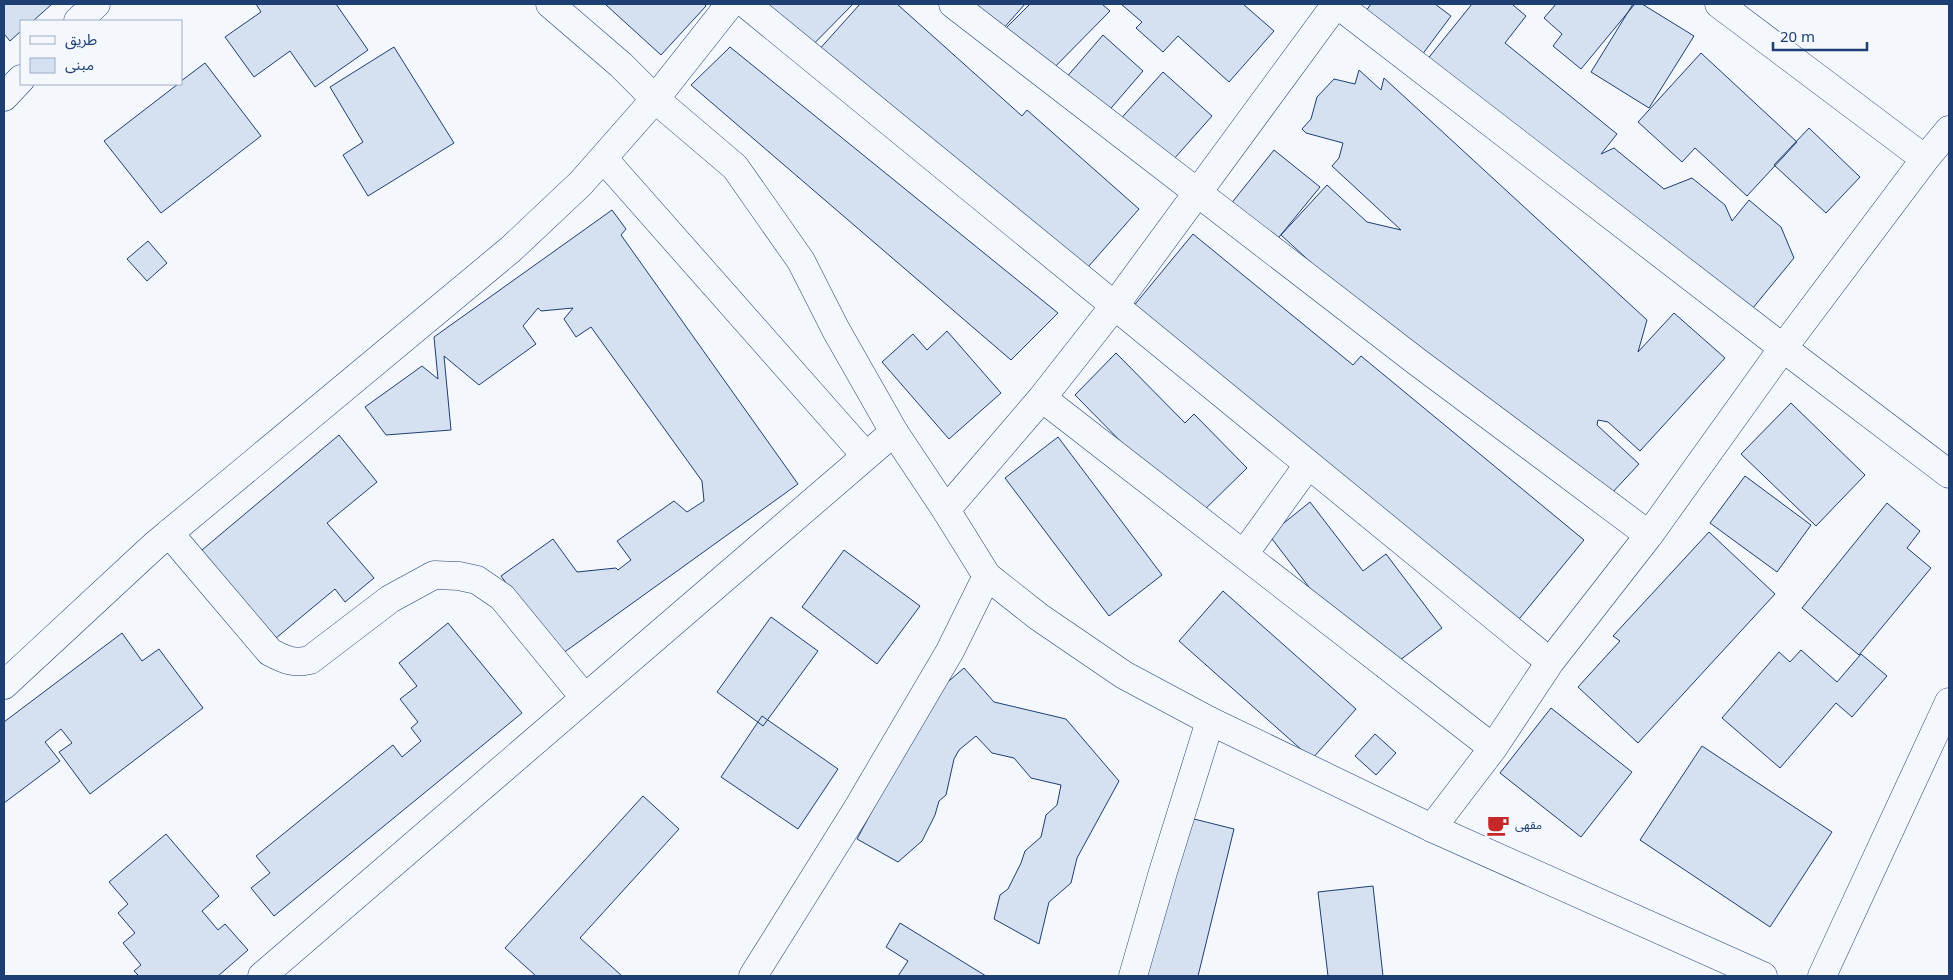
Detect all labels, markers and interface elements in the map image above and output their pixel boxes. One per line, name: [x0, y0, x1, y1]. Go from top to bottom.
legend: [20, 20, 182, 85]
scale bar: [1773, 20, 1867, 52]
text: 20 m: [1780, 21, 1815, 53]
text: طريق: [65, 24, 97, 56]
text: مبنى: [65, 49, 94, 81]
cafe icon: مقهى: [1485, 812, 1511, 838]
place label: مقهى: [1515, 813, 1542, 838]

